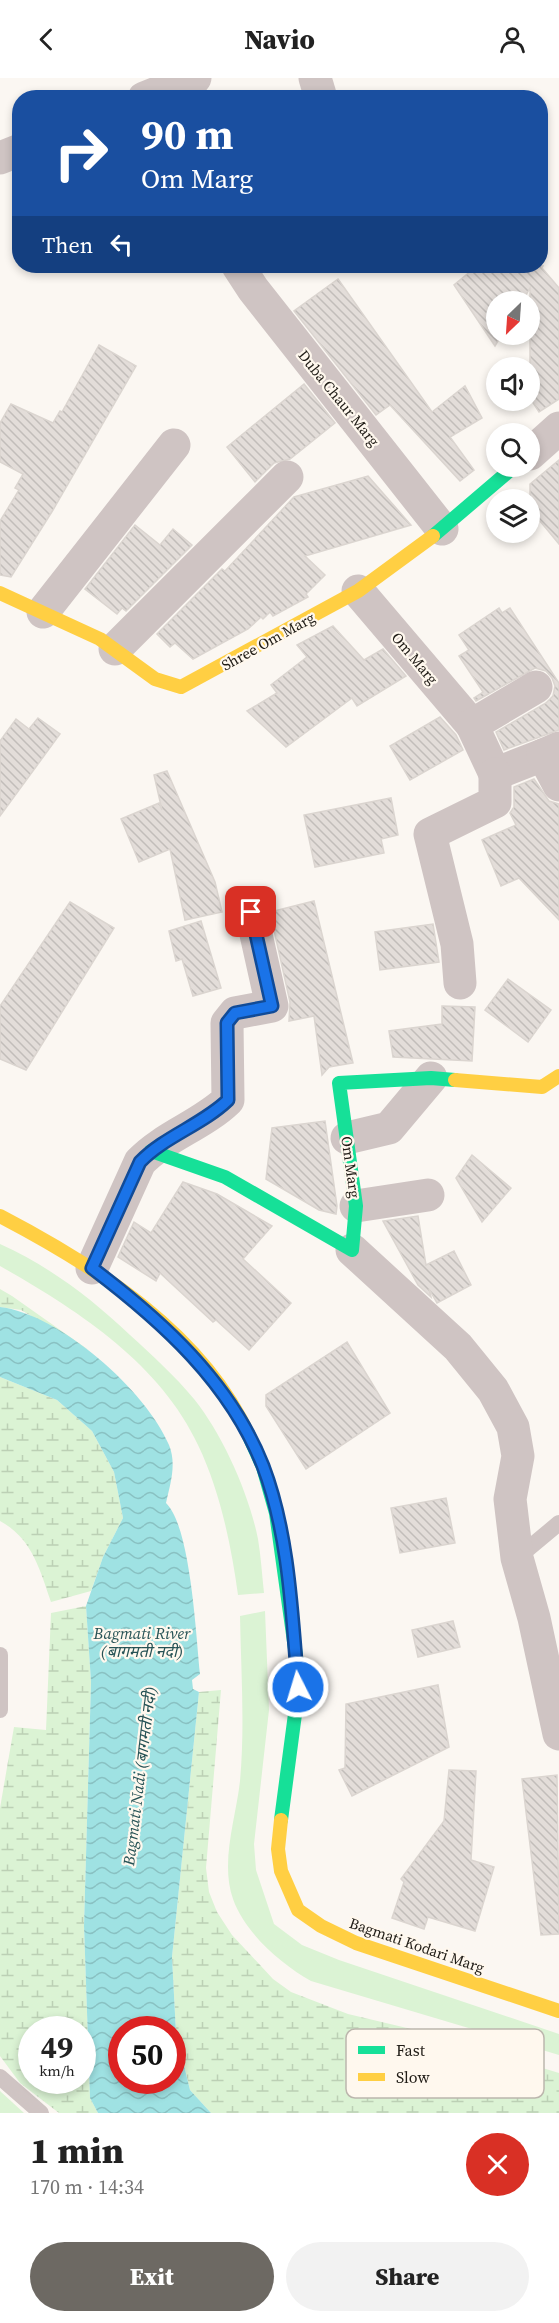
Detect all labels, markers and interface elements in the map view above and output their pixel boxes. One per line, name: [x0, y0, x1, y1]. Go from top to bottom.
text: Navio: [244, 21, 315, 58]
icon: back: [30, 23, 63, 56]
icon: person: [496, 23, 529, 56]
text: 90 m: [141, 105, 234, 163]
icon: right: [42, 114, 120, 192]
text: Om Marg: [141, 160, 253, 197]
icon: left: [105, 228, 138, 261]
text: Then: [42, 230, 93, 260]
north arrow: [486, 291, 540, 345]
map controls: [486, 291, 540, 543]
street label: Duba Chaur Marg: [294, 345, 385, 451]
button: sound: [486, 357, 540, 411]
button: search: [486, 423, 540, 477]
button: layers: [486, 489, 540, 543]
street label: Shree Om Marg: [217, 607, 319, 675]
street label: Om Marg: [387, 627, 443, 689]
pin: [225, 886, 276, 937]
icon: arrive: [234, 895, 267, 928]
street label: Om Marg: [336, 1135, 366, 1200]
water label: Bagmati River (बागमती नदी): [93, 1622, 191, 1662]
position arrow: [266, 1655, 330, 1719]
water label: Bagmati Nadi (बागमती नदी): [117, 1685, 161, 1868]
street label: Bagmati Kodari Marg: [347, 1912, 488, 1978]
speed limit sign: 50: [108, 2016, 186, 2094]
text: 49: [41, 2027, 73, 2068]
legend: [346, 2029, 544, 2098]
text: Fast: [396, 2039, 426, 2061]
text: km/h: [39, 2060, 75, 2081]
text: Slow: [396, 2066, 431, 2088]
text: 1 min: [30, 2126, 124, 2175]
button: close: [466, 2133, 529, 2196]
text: 170 m · 14:34: [30, 2173, 144, 2201]
button: Exit: [30, 2242, 274, 2311]
button: Share: [286, 2242, 529, 2311]

